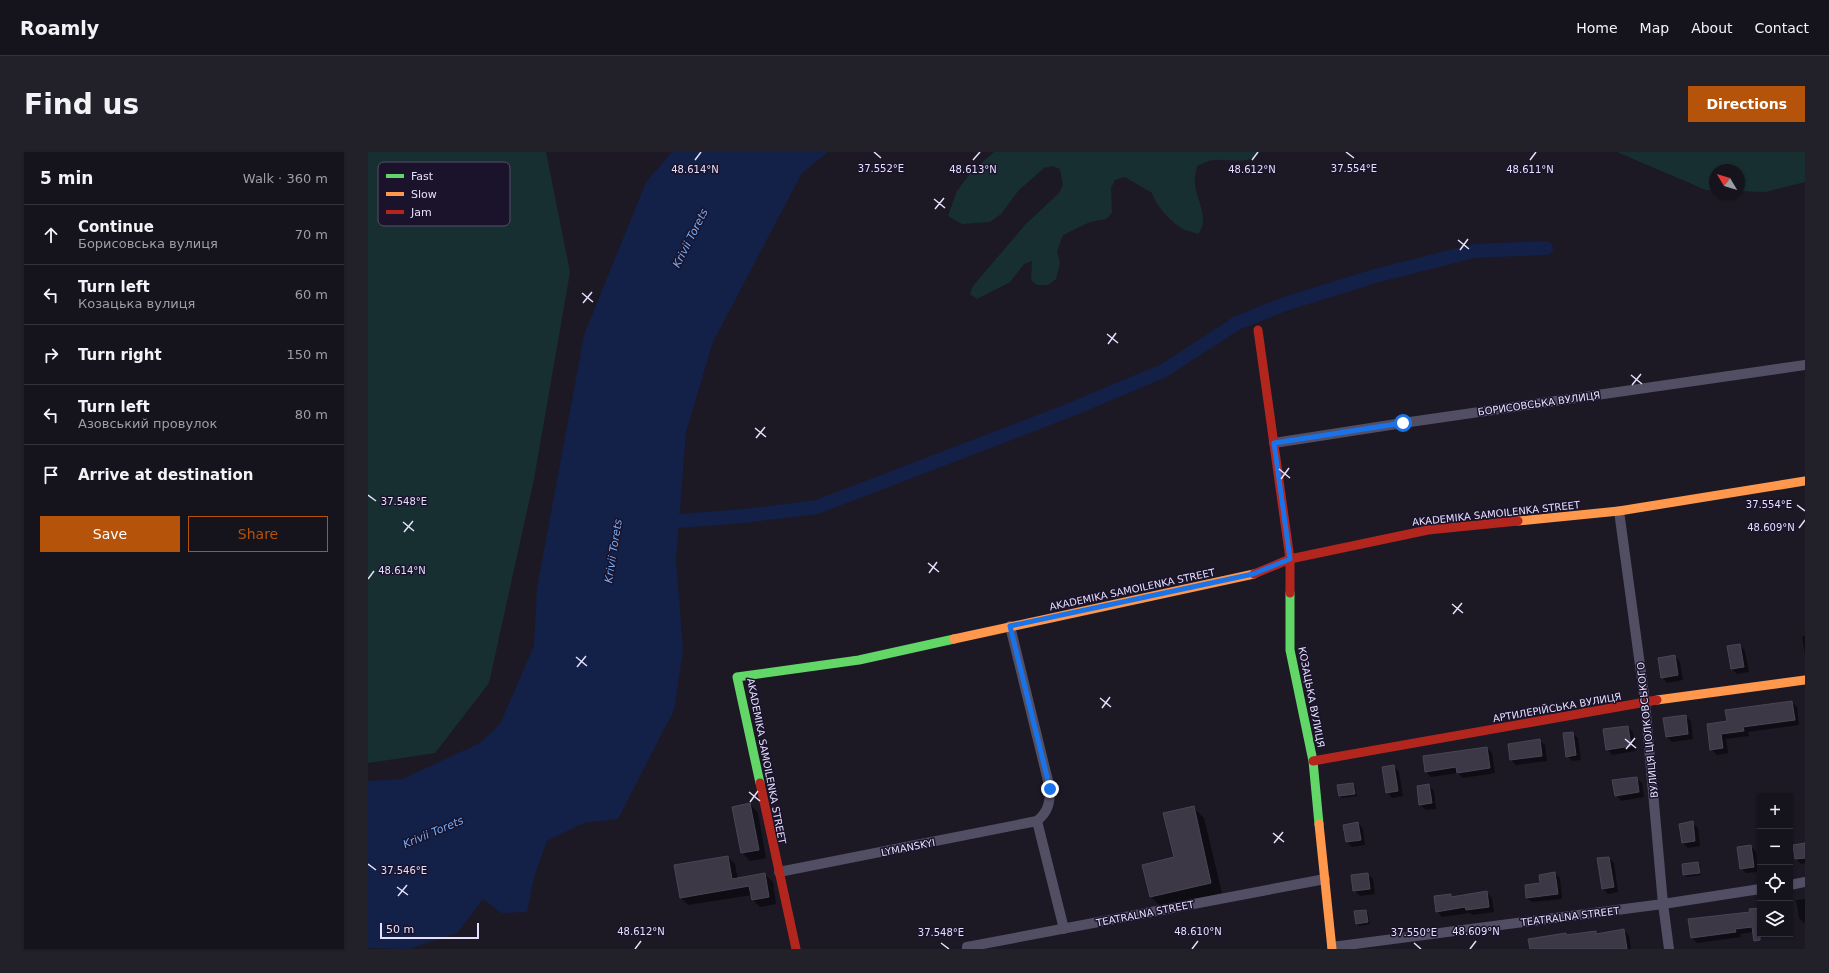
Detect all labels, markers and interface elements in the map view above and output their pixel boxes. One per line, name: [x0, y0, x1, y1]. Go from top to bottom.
text: Roamly: [20, 17, 99, 39]
text: Home: [1576, 20, 1618, 36]
text: Map: [1640, 20, 1669, 36]
text: About: [1691, 20, 1733, 36]
text: Contact: [1755, 20, 1809, 36]
button: Directions: [1688, 86, 1805, 122]
text: Find us: [24, 88, 139, 121]
legend: [378, 162, 510, 226]
text: 37.552°E: [858, 163, 904, 174]
text: 37.554°E: [1331, 163, 1377, 174]
text: 48.614°N: [671, 164, 719, 175]
text: 48.613°N: [949, 164, 997, 175]
text: 48.612°N: [1228, 164, 1276, 175]
text: 48.611°N: [1506, 164, 1554, 175]
north arrow: [1709, 164, 1745, 200]
text: 5 min: [40, 168, 93, 188]
text: Fast: [411, 170, 434, 183]
text: Walk · 360 m: [243, 171, 328, 186]
text: Slow: [411, 188, 437, 201]
text: Jam: [410, 206, 432, 219]
water label: Krivii Torets: [670, 206, 711, 270]
text: Continue: [78, 218, 154, 236]
icon: ahead: [40, 224, 62, 246]
text: 70 m: [295, 227, 328, 242]
text: Борисовська вулиця: [78, 236, 218, 251]
text: Turn left: [78, 278, 150, 296]
icon: left: [40, 284, 62, 306]
text: 60 m: [295, 287, 328, 302]
text: Козацька вулиця: [78, 296, 195, 311]
icon: right: [40, 344, 62, 366]
text: Turn right: [78, 346, 162, 364]
text: 150 m: [286, 347, 328, 362]
street label: БОРИСОВСЬКА ВУЛИЦЯ: [1477, 389, 1601, 418]
text: Turn left: [78, 398, 150, 416]
icon: left: [40, 404, 62, 426]
text: 80 m: [295, 407, 328, 422]
route start: [1394, 414, 1412, 432]
text: Азовський провулок: [78, 416, 217, 431]
icon: arrive: [40, 464, 62, 486]
text: Arrive at destination: [78, 466, 253, 484]
text: 37.548°E: [381, 496, 427, 507]
street label: AKADEMIKA SAMOILENKA STREET: [1412, 499, 1581, 528]
text: 37.554°E: [1746, 499, 1792, 510]
button: Save: [40, 516, 180, 552]
button: Share: [188, 516, 328, 552]
water label: Krivii Torets: [602, 518, 625, 584]
text: 48.609°N: [1747, 522, 1795, 533]
text: 48.614°N: [378, 565, 426, 576]
street label: AKADEMIKA SAMOILENKA STREET: [1048, 566, 1217, 612]
street label: КОЗАЦЬКА ВУЛИЦЯ: [1296, 646, 1327, 749]
street label: ВУЛИЦЯ ЦІОЛКОВСЬКОГО: [1635, 661, 1660, 798]
street label: AKADEMIKA SAMOILENKA STREET: [745, 677, 788, 846]
street label: АРТИЛЕРІЙСЬКА ВУЛИЦЯ: [1492, 690, 1622, 724]
route end: [1041, 780, 1059, 798]
map controls: [1757, 793, 1793, 937]
button: +: [1757, 793, 1793, 829]
water label: Krivii Torets: [401, 814, 466, 851]
button: −: [1757, 829, 1793, 865]
street label: LYMANSKYI: [880, 837, 936, 858]
text: 37.546°E: [381, 865, 427, 876]
button: locate: [1757, 865, 1793, 901]
street label: TEATRALNA STREET: [1094, 898, 1196, 929]
button: layers: [1757, 901, 1793, 937]
street label: TEATRALNA STREET: [1519, 905, 1621, 928]
scale bar: [380, 921, 479, 940]
text: 50 m: [386, 923, 414, 936]
text: 48.612°N: [617, 926, 665, 937]
text: 48.610°N: [1174, 926, 1222, 937]
text: 48.609°N: [1452, 926, 1500, 937]
text: 37.548°E: [918, 927, 964, 938]
text: 37.550°E: [1391, 927, 1437, 938]

